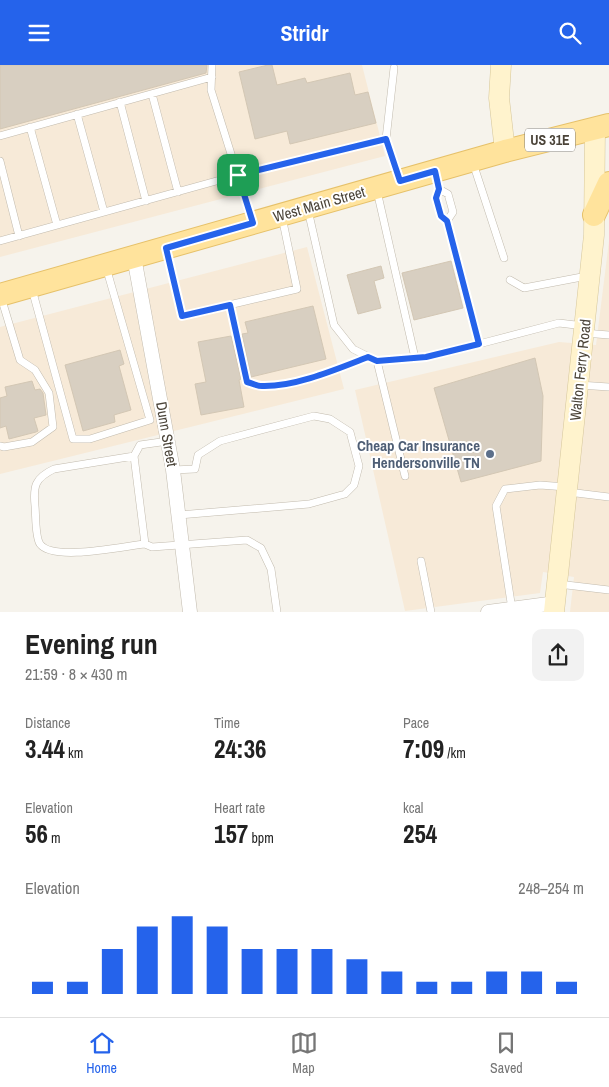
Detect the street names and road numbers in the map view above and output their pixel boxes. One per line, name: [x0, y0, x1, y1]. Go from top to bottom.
road number: US 31E: [525, 129, 575, 151]
street label: West Main Street: [271, 181, 368, 227]
street label: Walton Ferry Road: [564, 318, 596, 422]
street label: Dunn Street: [151, 400, 183, 469]

